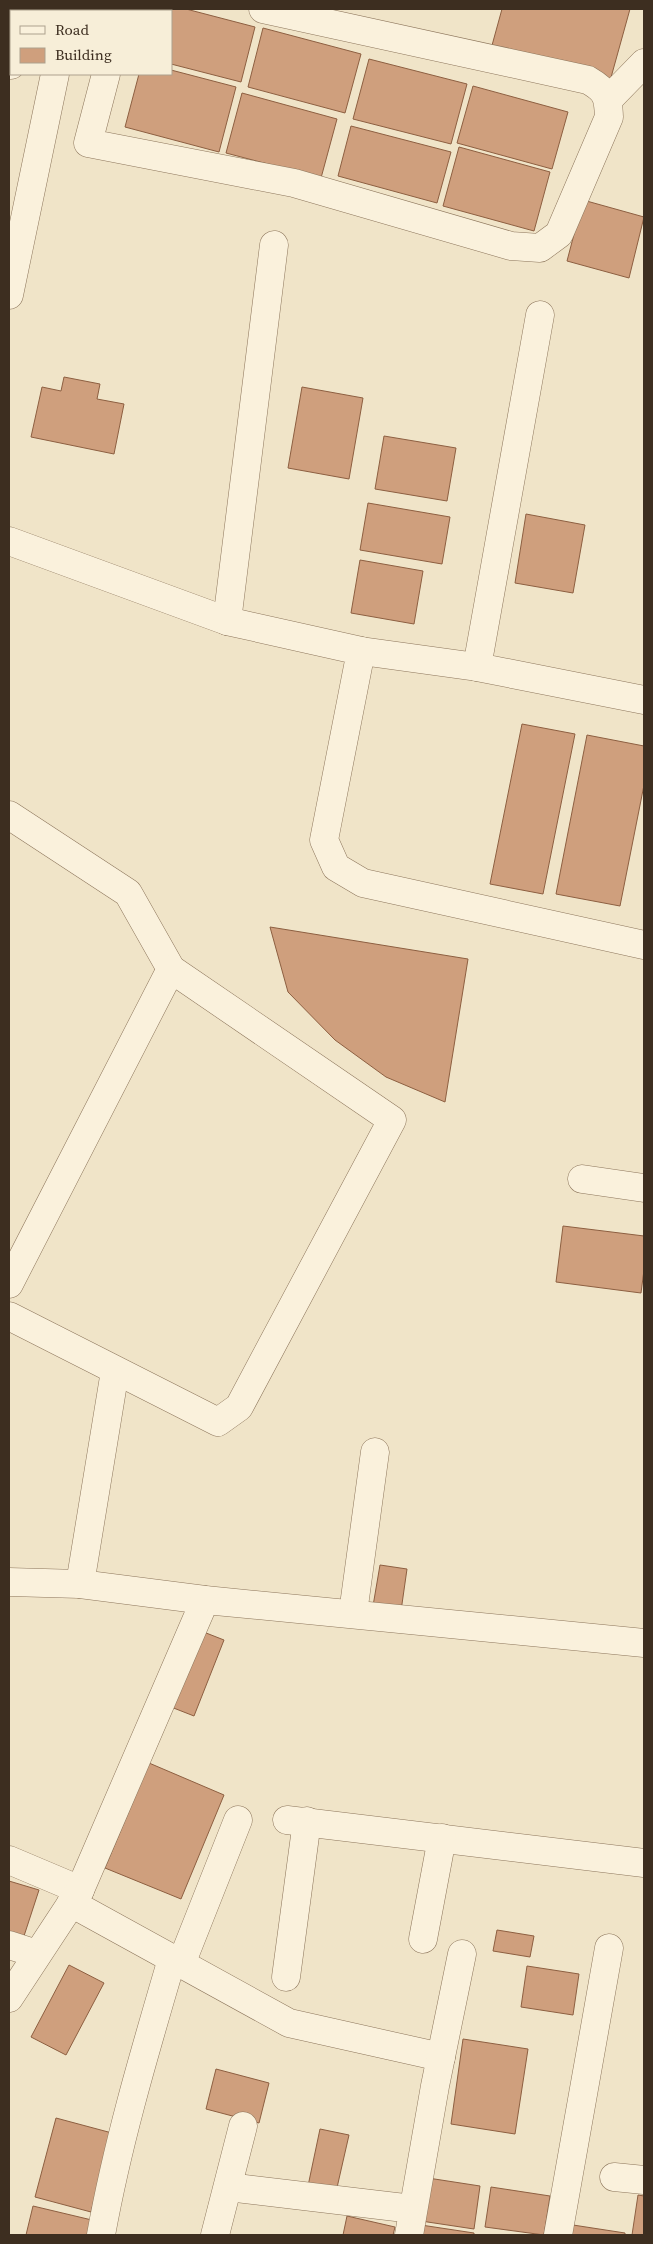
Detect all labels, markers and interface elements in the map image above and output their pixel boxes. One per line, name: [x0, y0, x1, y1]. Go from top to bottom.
legend: [10, 10, 172, 75]
text: Road: [55, 19, 89, 40]
text: Building: [55, 44, 112, 65]

